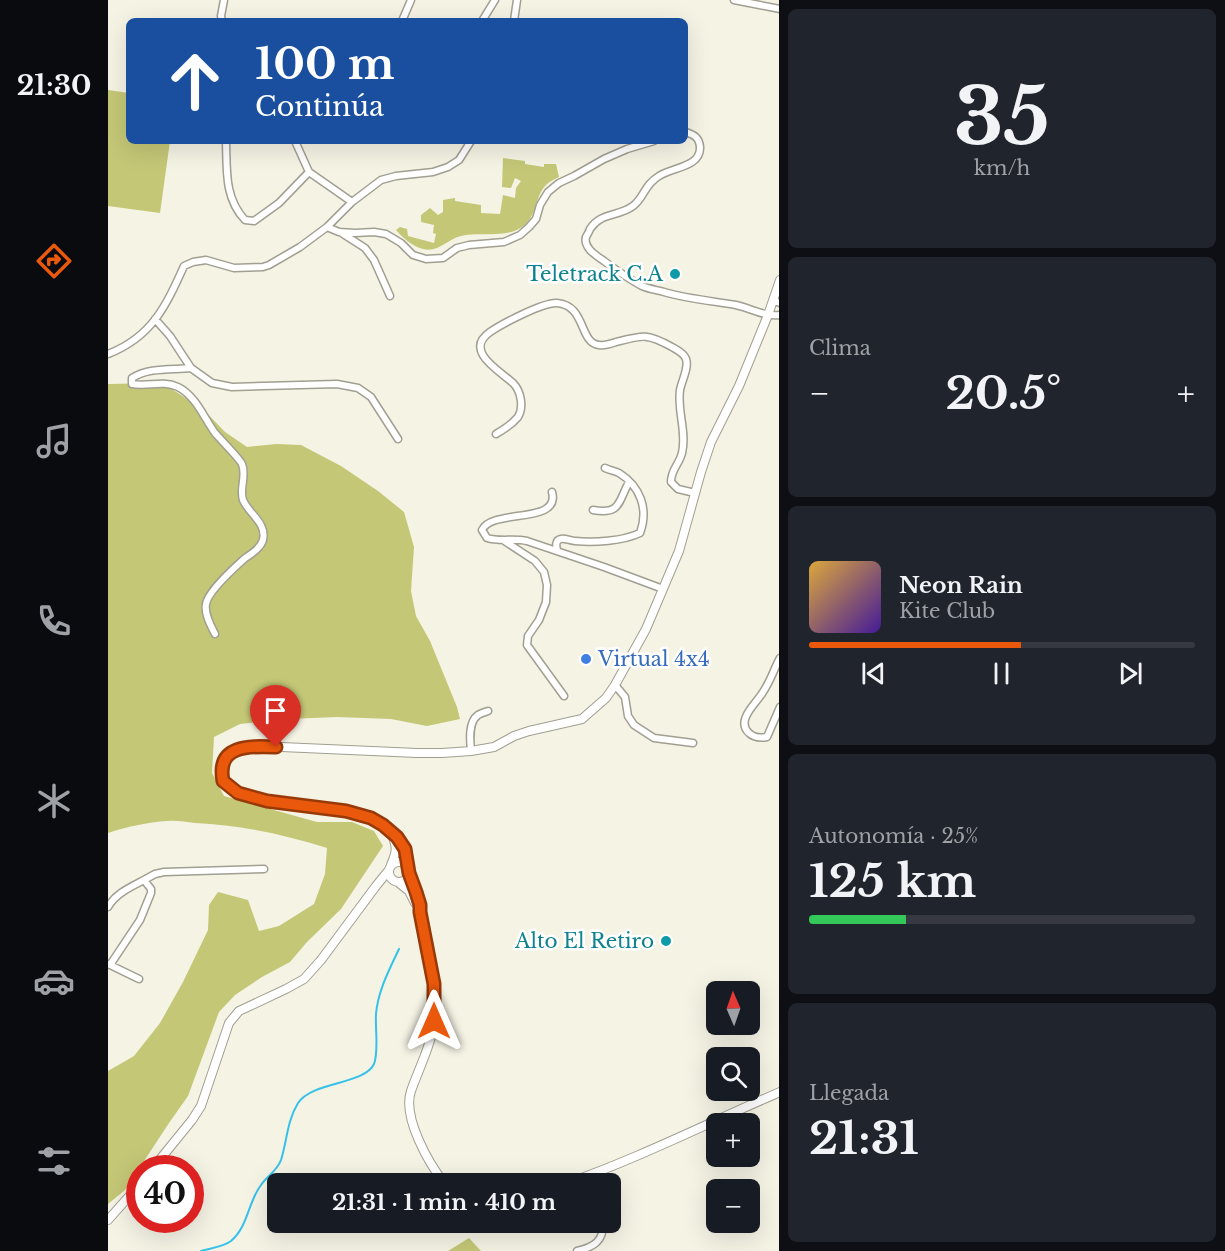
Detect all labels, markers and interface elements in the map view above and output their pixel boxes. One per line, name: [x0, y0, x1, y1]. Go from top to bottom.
text: 100 m: [255, 38, 394, 90]
icon: ahead: [156, 42, 234, 120]
text: 35: [954, 68, 1050, 165]
text: 21:30: [17, 69, 91, 102]
text: Continúa: [255, 90, 384, 123]
text: km/h: [974, 156, 1030, 180]
icon: directions: [33, 240, 75, 282]
place label: Teletrack C.A: [526, 262, 664, 286]
marker: Teletrack C.A: [668, 267, 682, 281]
text: Clima: [809, 336, 871, 360]
text: 20.5°: [945, 365, 1061, 421]
text: −: [809, 373, 830, 414]
text: +: [1177, 373, 1195, 414]
icon: music: [33, 420, 75, 462]
text: Neon Rain: [899, 572, 1023, 599]
text: Kite Club: [899, 599, 995, 623]
icon: phone: [33, 600, 75, 642]
place label: Virtual 4x4: [597, 647, 710, 671]
marker: Virtual 4x4: [579, 652, 593, 666]
icon: previous: [857, 657, 890, 690]
icon: pause: [985, 657, 1018, 690]
icon: next: [1114, 657, 1147, 690]
pin: [250, 685, 301, 747]
icon: arrive: [259, 694, 292, 727]
icon: climate: [33, 780, 75, 822]
text: Autonomía · 25%: [809, 824, 979, 848]
text: 125 km: [809, 853, 976, 909]
place label: Alto El Retiro: [514, 929, 654, 953]
marker: Alto El Retiro: [659, 934, 673, 948]
icon: car: [33, 960, 75, 1002]
north arrow: [706, 981, 760, 1035]
map controls: [706, 981, 760, 1233]
position arrow: [402, 989, 466, 1053]
button: search: [706, 1047, 760, 1101]
text: Llegada: [809, 1081, 889, 1105]
text: 21:31: [809, 1110, 919, 1166]
button: +: [706, 1113, 760, 1167]
icon: filters: [33, 1140, 75, 1182]
speed limit sign: 40: [126, 1155, 204, 1233]
button: −: [706, 1179, 760, 1233]
text: 21:31 · 1 min · 410 m: [332, 1189, 556, 1216]

